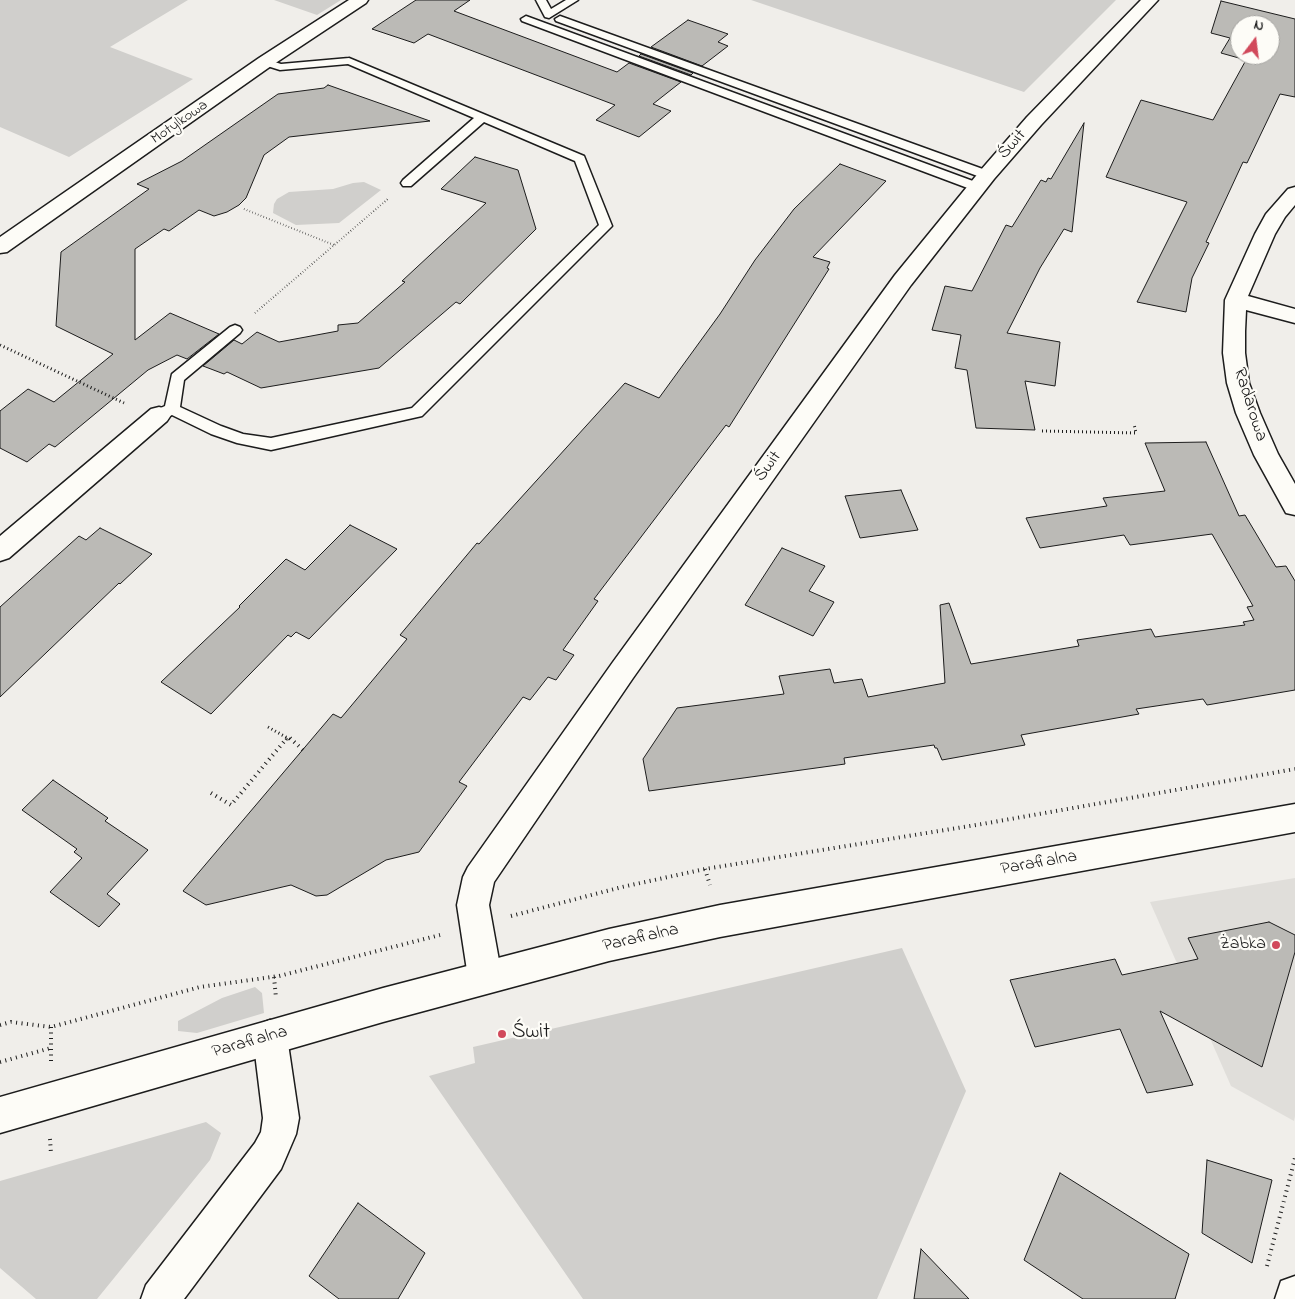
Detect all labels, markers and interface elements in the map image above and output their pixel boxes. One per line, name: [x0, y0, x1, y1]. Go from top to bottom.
north arrow: [1230, 15, 1280, 65]
text: N: [1251, 15, 1266, 37]
street label: Motylkowa: [148, 97, 212, 149]
street label: Świt: [994, 126, 1032, 164]
street label: Radarowa: [1227, 366, 1271, 444]
street label: Świt: [751, 447, 787, 487]
street label: Parafialna: [999, 847, 1079, 881]
street label: Parafialna: [601, 920, 681, 958]
place label: Żabka: [1219, 934, 1266, 956]
marker: Żabka: [1270, 939, 1282, 951]
place label: Świt: [512, 1021, 550, 1047]
street label: Parafialna: [210, 1022, 290, 1064]
marker: Świt: [496, 1028, 508, 1040]

